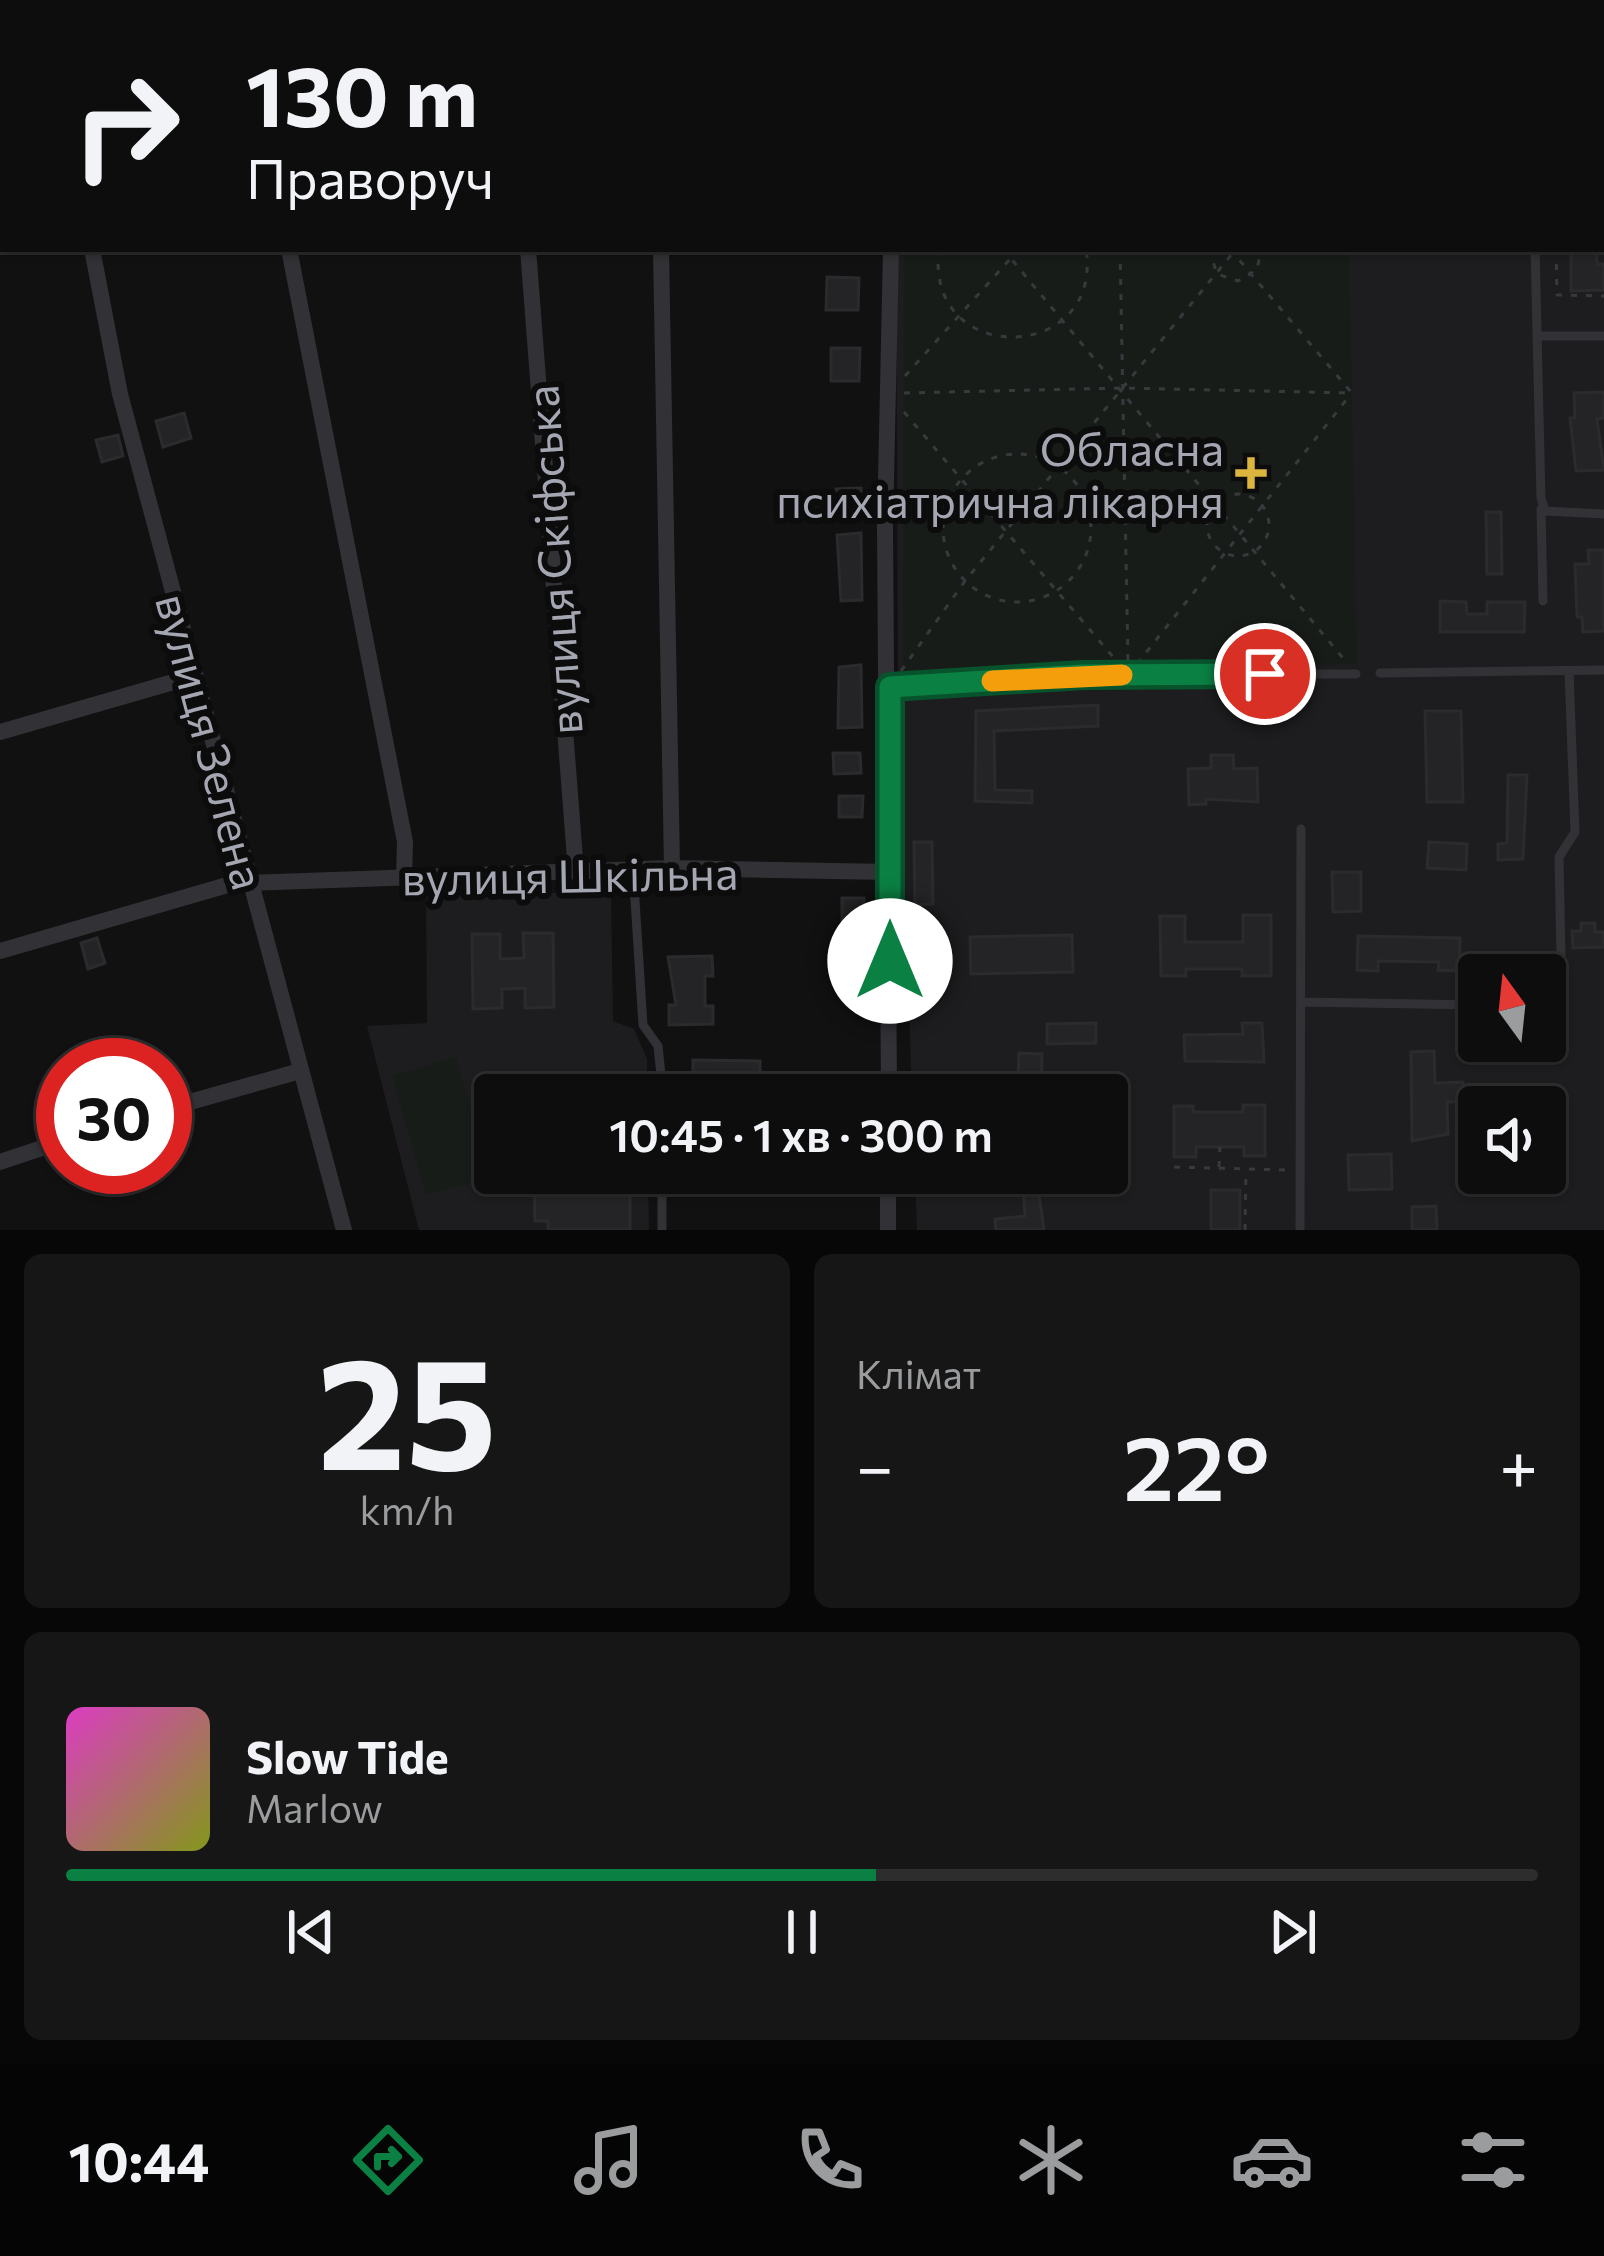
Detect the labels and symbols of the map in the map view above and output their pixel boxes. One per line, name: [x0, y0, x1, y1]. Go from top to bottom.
street label: вулиця Скіфська: [512, 383, 592, 737]
place label: Обласна психіатрична лікарня: [776, 420, 1224, 527]
marker: Обласна психіатрична лікарня: [1235, 457, 1267, 489]
street label: вулиця Зелена: [146, 587, 278, 895]
pin: [1214, 623, 1316, 725]
street label: вулиця Шкільна: [401, 844, 739, 904]
position arrow: [827, 898, 953, 1024]
north arrow: [1458, 954, 1566, 1062]
speed limit sign: 30: [36, 1038, 192, 1194]

